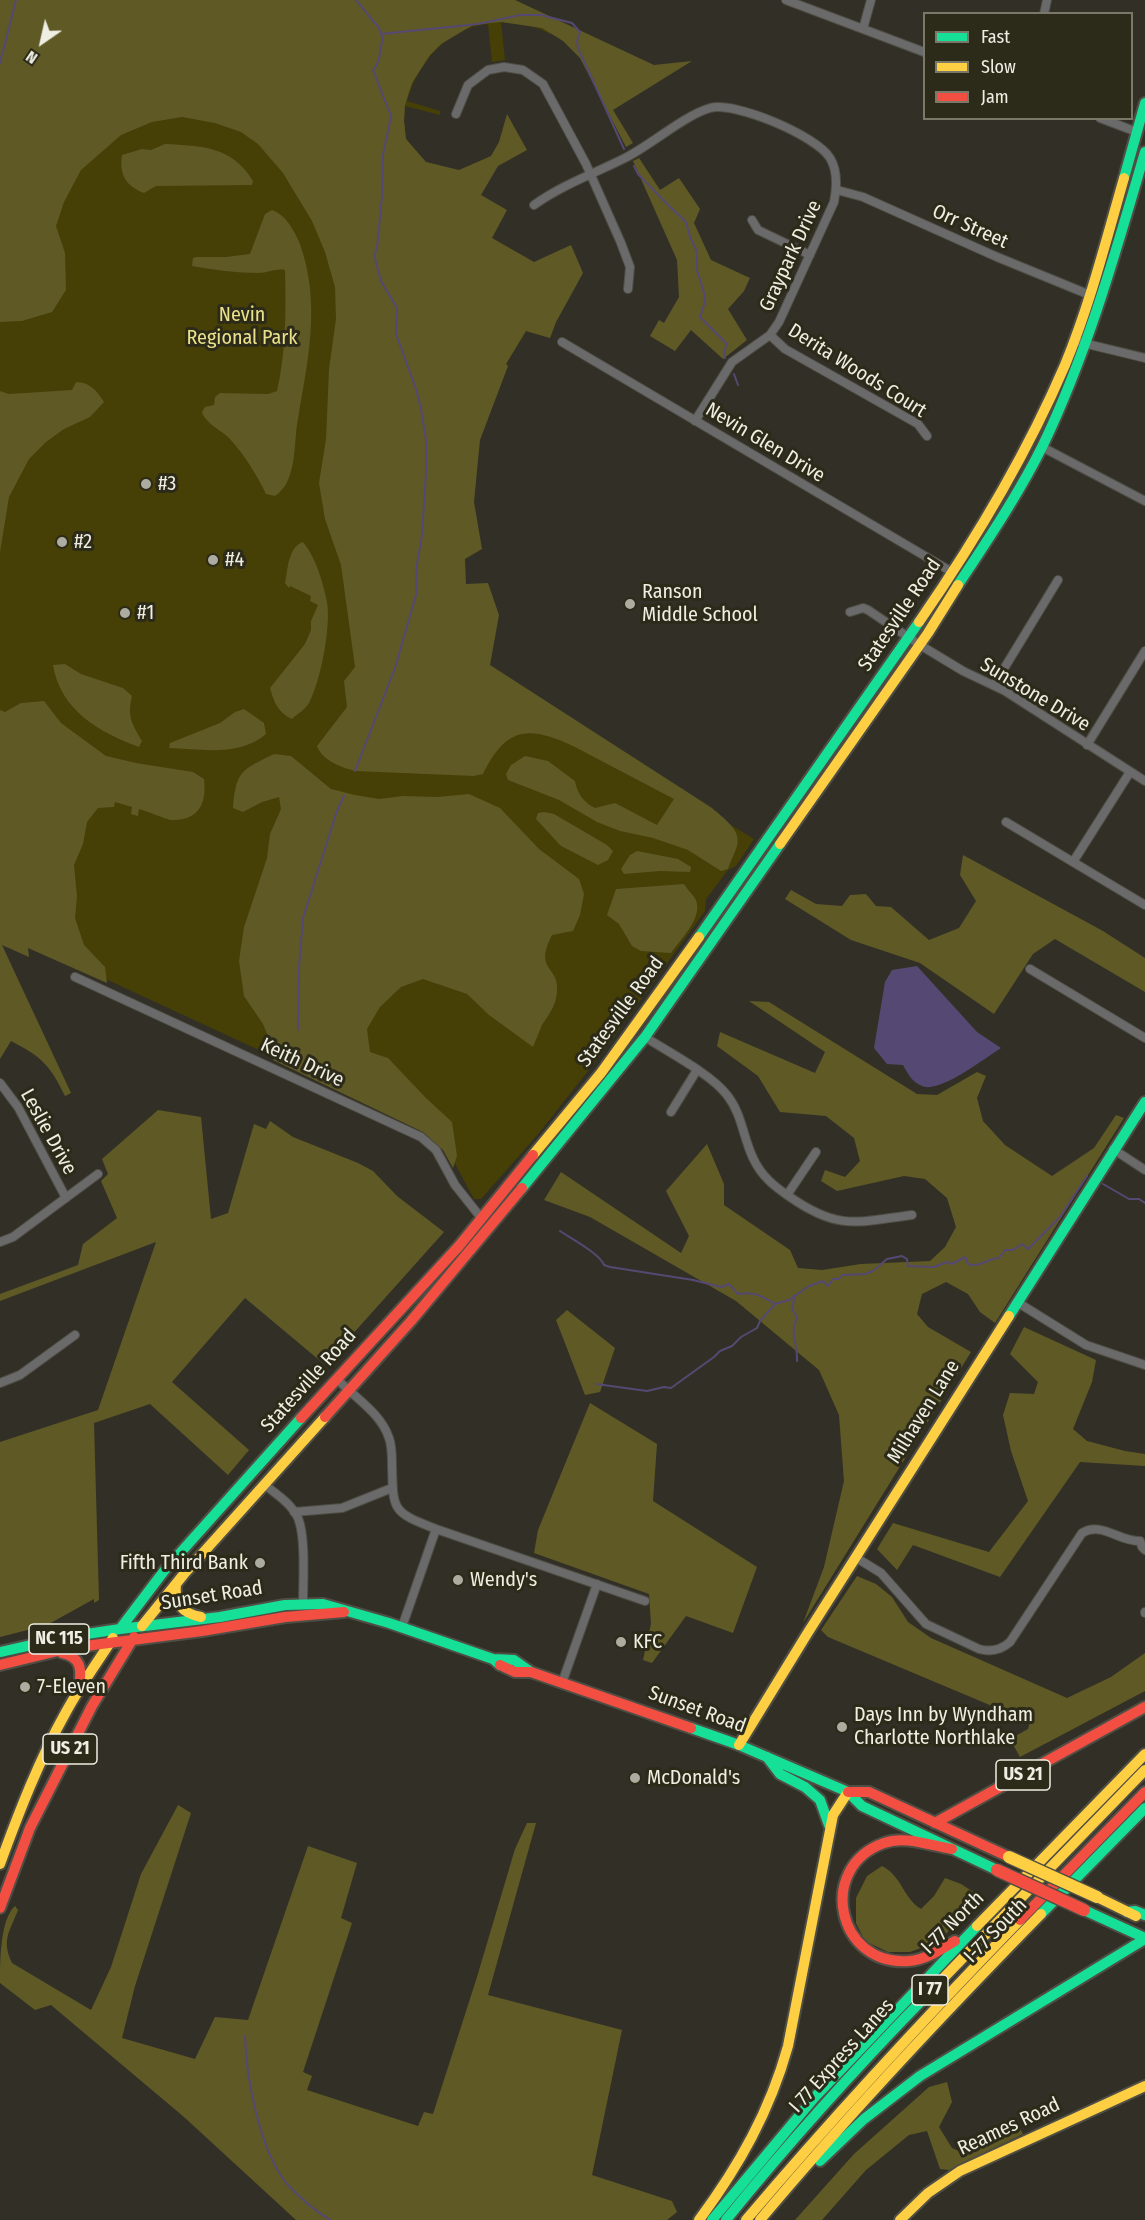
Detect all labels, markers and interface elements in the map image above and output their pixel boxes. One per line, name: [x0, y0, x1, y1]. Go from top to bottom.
north arrow: [12, 12, 72, 72]
legend: [923, 12, 1133, 120]
text: Fast: [981, 26, 1010, 48]
text: N: [22, 47, 41, 68]
text: Slow: [981, 56, 1016, 78]
text: Jam: [981, 86, 1009, 108]
street label: Graypark Drive: [755, 197, 827, 315]
street label: Orr Street: [928, 200, 1012, 254]
park label: Nevin Regional Park: [186, 303, 298, 350]
street label: Derita Woods Court: [783, 319, 931, 423]
street label: Nevin Glen Drive: [701, 398, 829, 488]
place label: #3: [158, 472, 176, 496]
marker: #3: [139, 477, 153, 491]
place label: #2: [74, 530, 92, 554]
marker: #2: [55, 535, 69, 549]
place label: #4: [225, 548, 244, 572]
marker: #4: [206, 553, 220, 567]
street label: Statesville Road: [853, 554, 947, 676]
place label: Ranson Middle School: [642, 580, 758, 627]
marker: Ranson Middle School: [623, 597, 637, 611]
place label: #1: [137, 601, 154, 625]
marker: #1: [118, 606, 132, 620]
street label: Sunstone Drive: [976, 653, 1094, 737]
street label: Statesville Road: [573, 952, 669, 1072]
street label: Keith Drive: [256, 1033, 348, 1093]
street label: Leslie Drive: [15, 1085, 81, 1179]
street label: Statesville Road: [256, 1324, 362, 1438]
street label: Milhaven Lane: [883, 1356, 965, 1468]
place label: Fifth Third Bank: [120, 1551, 248, 1575]
marker: Fifth Third Bank: [253, 1556, 267, 1570]
place label: Wendy's: [470, 1568, 537, 1592]
marker: Wendy's: [451, 1573, 465, 1587]
street label: Sunset Road: [160, 1576, 264, 1616]
road number: NC 115: [29, 1624, 89, 1654]
place label: KFC: [633, 1630, 662, 1654]
marker: KFC: [614, 1635, 628, 1649]
place label: 7-Eleven: [37, 1675, 106, 1699]
marker: 7-Eleven: [18, 1680, 32, 1694]
street label: Sunset Road: [645, 1681, 749, 1739]
place label: Days Inn by Wyndham Charlotte Northlake: [854, 1703, 1033, 1750]
marker: Days Inn by Wyndham Charlotte Northlake: [835, 1720, 849, 1734]
road number: US 21: [43, 1734, 97, 1764]
road number: US 21: [996, 1760, 1050, 1790]
place label: McDonald's: [647, 1766, 740, 1790]
marker: McDonald's: [628, 1771, 642, 1785]
street label: I-77 North: [917, 1887, 989, 1959]
street label: I-77 South: [959, 1894, 1033, 1968]
road number: I 77: [912, 1975, 948, 2005]
street label: I 77 Express Lanes: [785, 1994, 899, 2118]
street label: Reames Road: [954, 2093, 1064, 2161]

